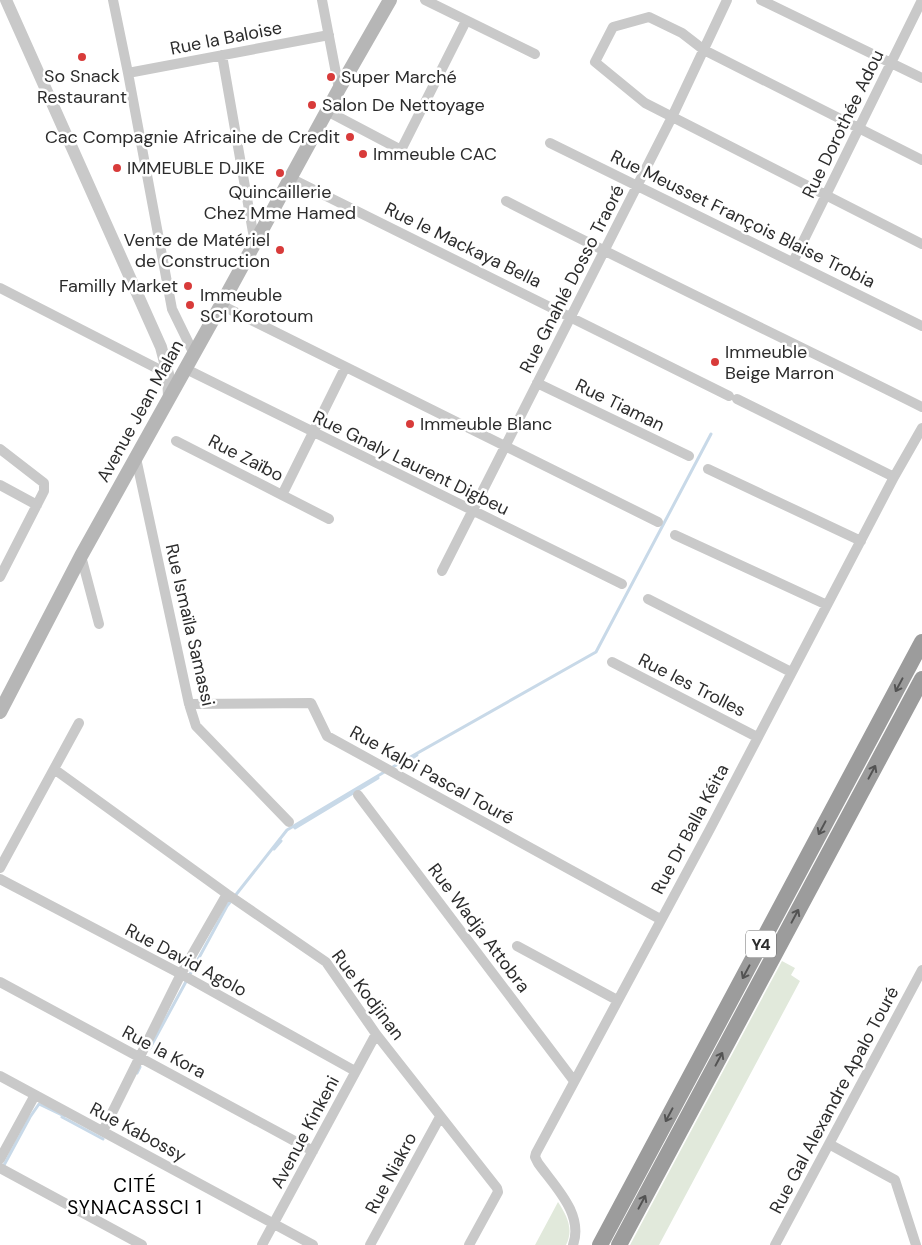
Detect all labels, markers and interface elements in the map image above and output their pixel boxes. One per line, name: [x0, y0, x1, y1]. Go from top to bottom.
street label: Rue la Baloise: [168, 15, 284, 61]
street label: Rue Dorothée Adou: [797, 46, 889, 202]
marker: So Snack Restaurant: [76, 51, 88, 63]
place label: So Snack Restaurant: [37, 64, 127, 109]
place label: Super Marché: [341, 65, 457, 89]
marker: Super Marché: [325, 71, 337, 83]
place label: Salon De Nettoyage: [322, 93, 485, 117]
marker: Salon De Nettoyage: [306, 99, 318, 111]
place label: Cac Compagnie Africaine de Credit: [45, 125, 340, 149]
marker: Cac Compagnie Africaine de Credit: [344, 131, 356, 143]
place label: Immeuble CAC: [373, 142, 497, 166]
street label: Rue Meusset François Blaise Trobia: [607, 144, 879, 294]
marker: Immeuble CAC: [357, 148, 369, 160]
place label: IMMEUBLE DJIKE: [127, 156, 265, 180]
marker: IMMEUBLE DJIKE: [111, 162, 123, 174]
marker: Quincaillerie Chez Mme Hamed: [274, 167, 286, 179]
place label: Quincaillerie Chez Mme Hamed: [204, 180, 356, 225]
street label: Rue Gnahlé Dosso Traoré: [514, 181, 630, 377]
street label: Rue le Mackaya Bella: [381, 197, 545, 293]
place label: Vente de Matériel de Construction: [124, 228, 270, 273]
marker: Vente de Matériel de Construction: [274, 244, 286, 256]
place label: Familly Market: [59, 274, 178, 298]
marker: Familly Market: [182, 280, 194, 292]
place label: Immeuble SCI Korotoum: [200, 283, 313, 328]
marker: Immeuble SCI Korotoum: [184, 299, 196, 311]
street label: Avenue Jean Malan: [91, 336, 189, 486]
place label: Immeuble Beige Marron: [725, 340, 834, 385]
marker: Immeuble Beige Marron: [709, 356, 721, 368]
street label: Rue Tiaman: [571, 373, 669, 437]
street label: Rue Gnaly Laurent Digbeu: [309, 405, 513, 521]
place label: Immeuble Blanc: [420, 412, 552, 436]
marker: Immeuble Blanc: [404, 418, 416, 430]
street label: Rue Zaïbo: [204, 429, 288, 487]
street label: Rue Ismaïla Samassi: [160, 541, 220, 709]
street label: Rue les Trolles: [634, 648, 750, 722]
one-way arrow: [894, 677, 903, 692]
street label: Rue Kalpi Pascal Touré: [346, 720, 518, 830]
street label: Rue Dr Balla Kéita: [646, 760, 734, 898]
one-way arrow: [867, 765, 877, 780]
one-way arrow: [817, 821, 827, 835]
street label: Rue Wadja Attobra: [422, 858, 536, 998]
one-way arrow: [791, 909, 801, 923]
street label: Rue David Agolo: [121, 918, 251, 1002]
road number: Y4: [746, 931, 776, 958]
street label: Rue Kodjinan: [326, 945, 410, 1045]
one-way arrow: [741, 964, 751, 979]
street label: Rue Gal Alexandre Apalo Touré: [764, 982, 904, 1218]
street label: Rue la Kora: [118, 1020, 210, 1084]
one-way arrow: [714, 1051, 724, 1066]
street label: Avenue Kinkeni: [265, 1071, 345, 1193]
street label: Rue Kabossy: [86, 1097, 190, 1167]
one-way arrow: [664, 1107, 673, 1122]
street label: Rue Niakro: [360, 1128, 422, 1218]
district label: CITÉ SYNACASSCI 1: [67, 1173, 203, 1220]
one-way arrow: [638, 1195, 647, 1210]

